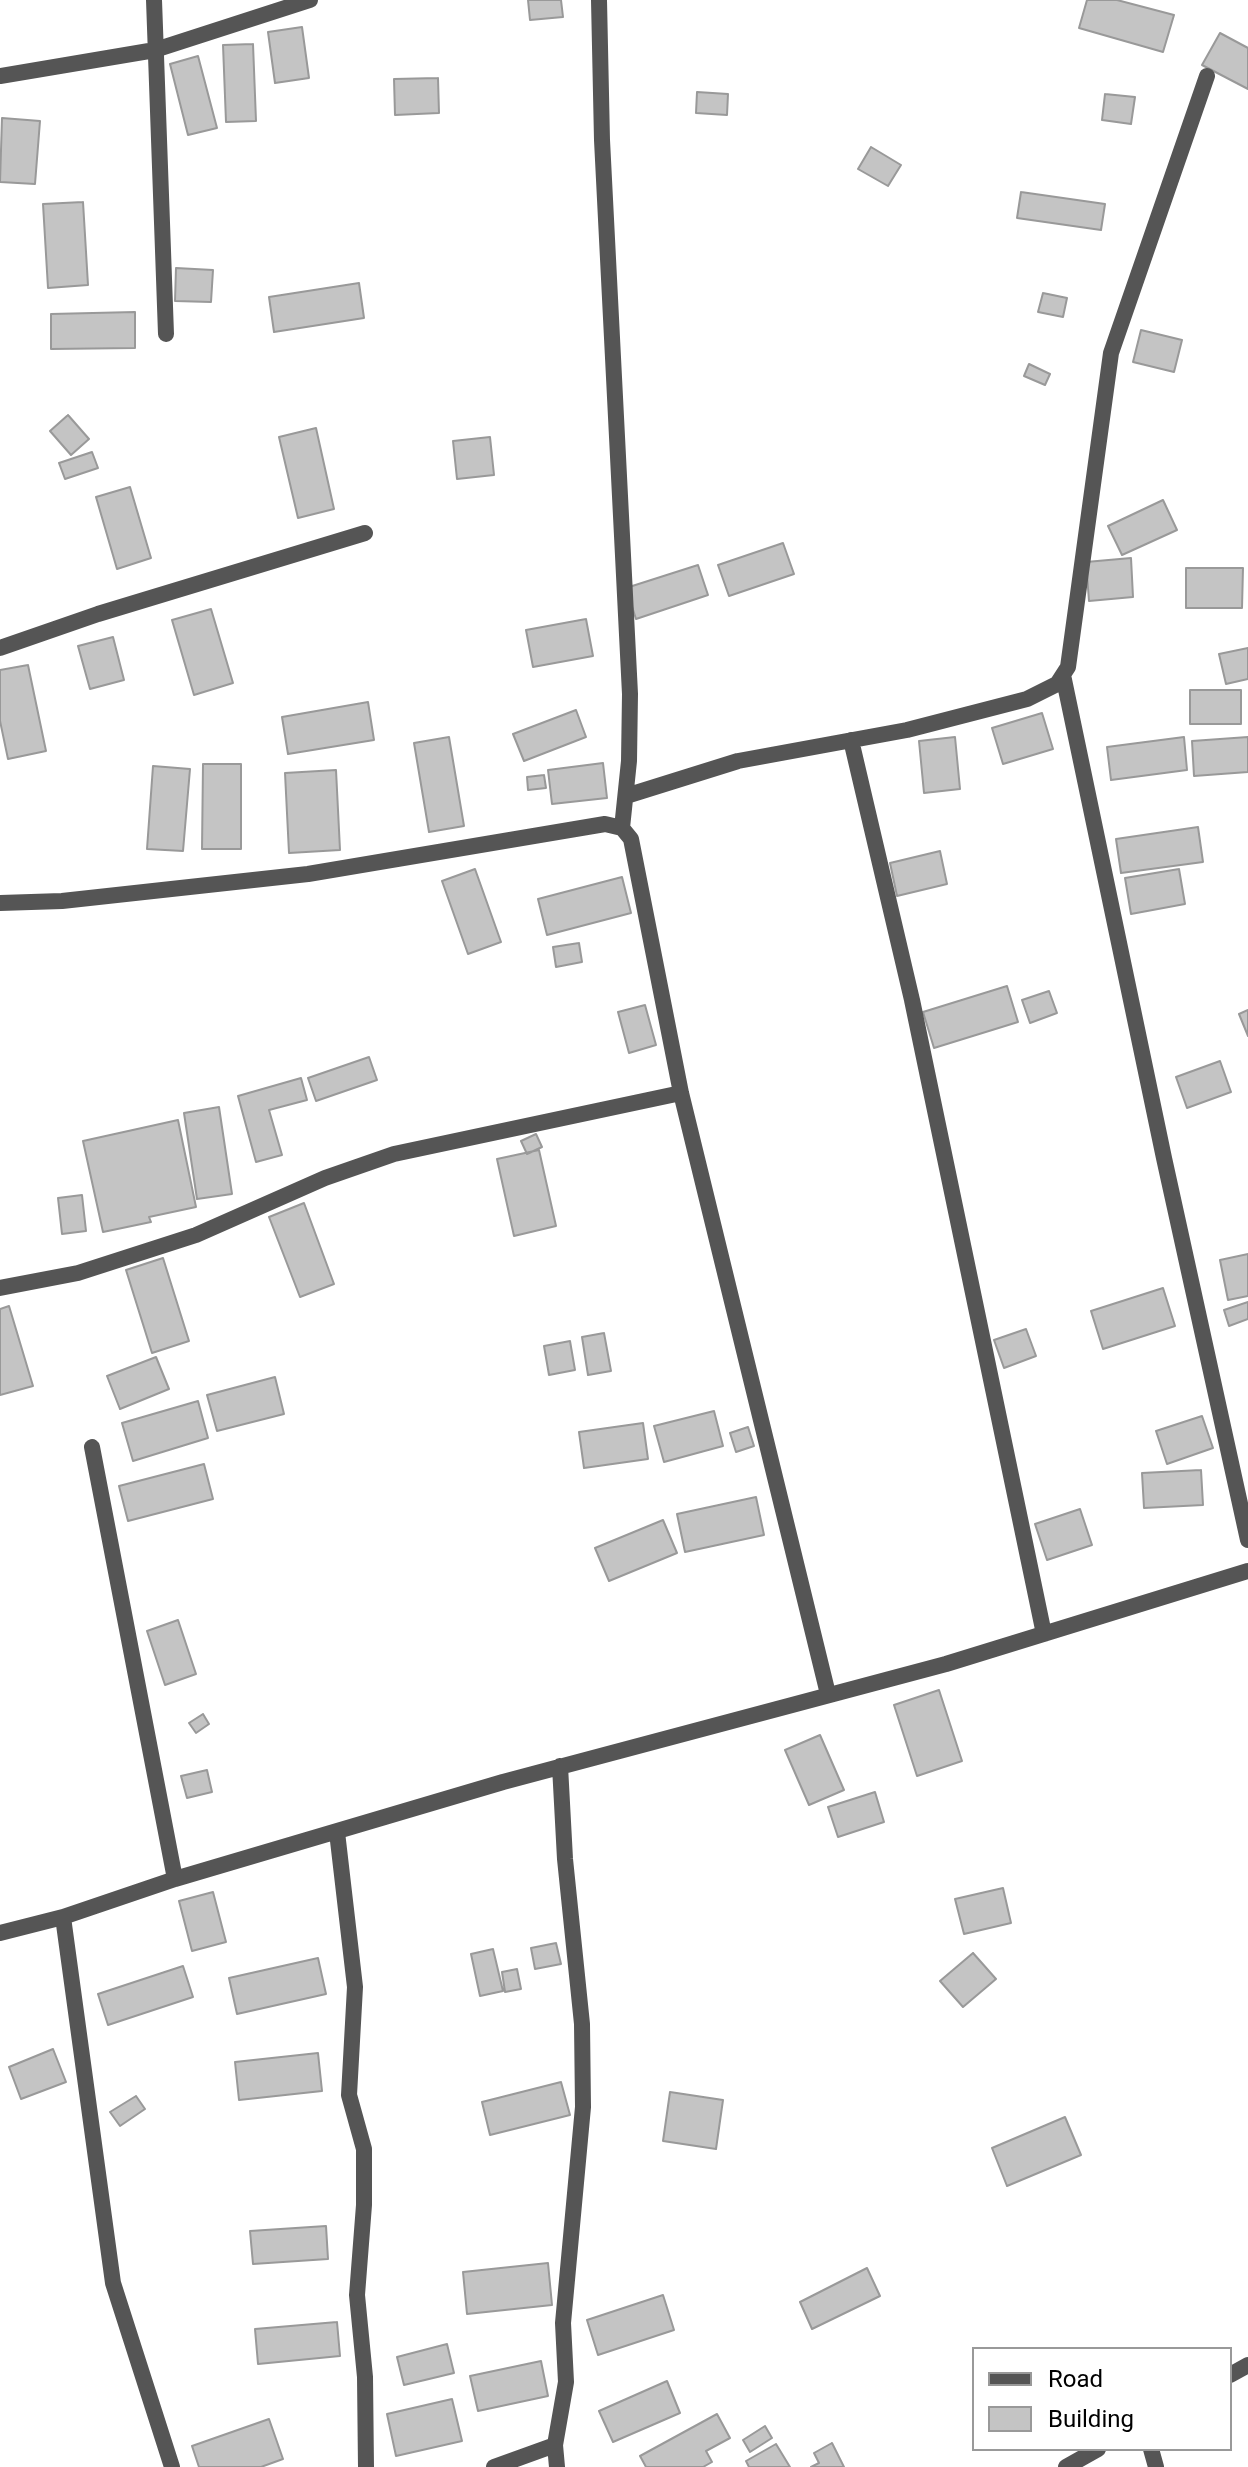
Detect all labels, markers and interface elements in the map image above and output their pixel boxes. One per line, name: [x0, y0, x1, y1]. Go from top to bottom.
legend: [972, 2347, 1232, 2451]
text: Road: [1048, 2365, 1103, 2393]
text: Building: [1048, 2405, 1134, 2433]

